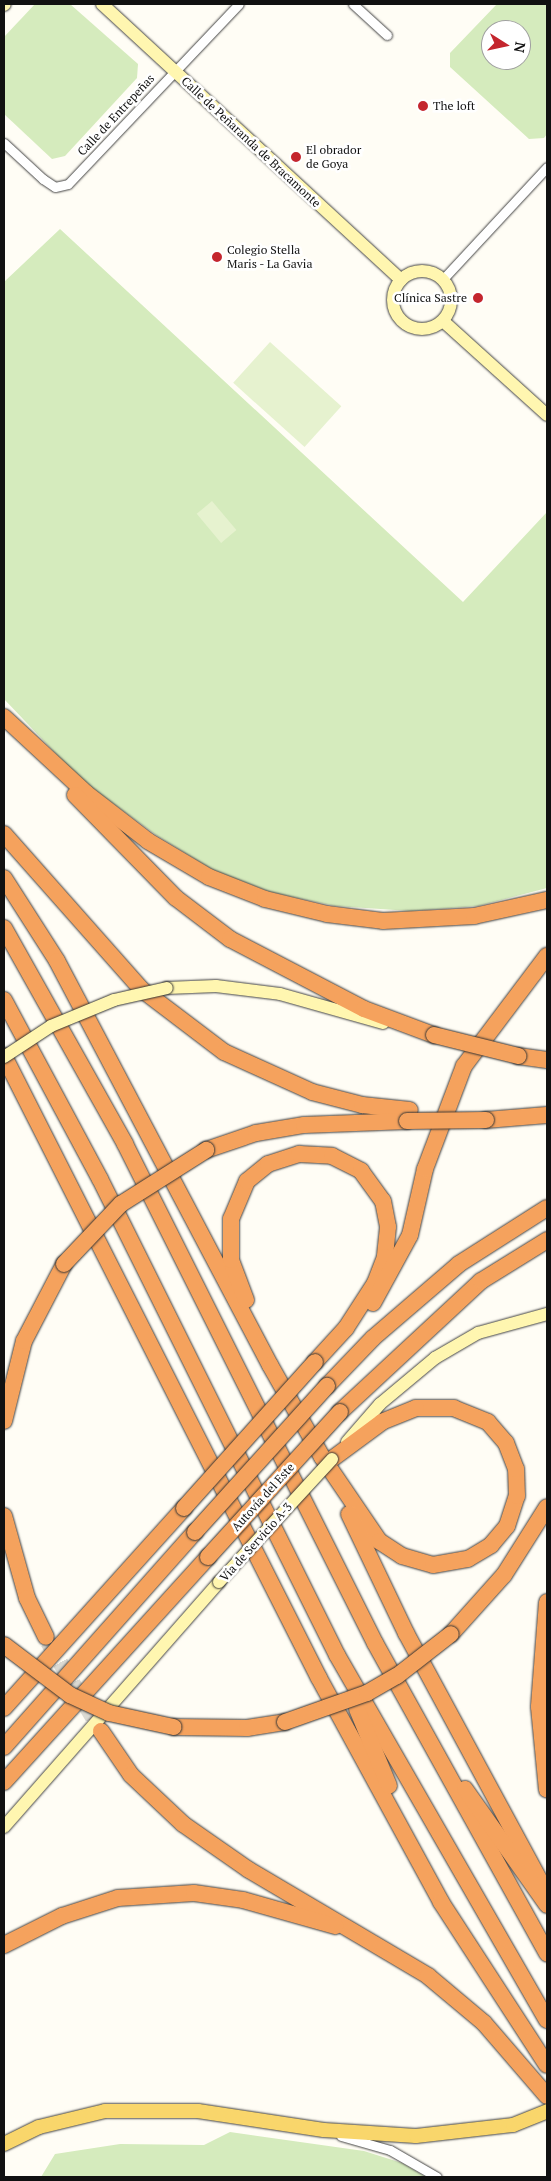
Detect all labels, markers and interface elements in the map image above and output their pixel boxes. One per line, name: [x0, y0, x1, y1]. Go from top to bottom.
north arrow: [481, 20, 531, 70]
text: N: [510, 41, 531, 54]
street label: Calle de Entrepeñas: [75, 71, 157, 159]
street label: Calle de Peñaranda de Bracamonte: [178, 74, 324, 210]
place label: The loft: [433, 99, 475, 113]
marker: The loft: [417, 100, 429, 112]
place label: El obrador de Goya: [306, 143, 361, 171]
marker: El obrador de Goya: [290, 151, 302, 163]
place label: Colegio Stella Maris - La Gavia: [227, 243, 313, 271]
marker: Colegio Stella Maris - La Gavia: [211, 251, 223, 263]
place label: Clínica Sastre: [394, 291, 467, 305]
marker: Clínica Sastre: [471, 291, 485, 305]
street label: Autovía del Este: [229, 1460, 297, 1534]
street label: Vía de Servicio A-3: [217, 1500, 295, 1584]

